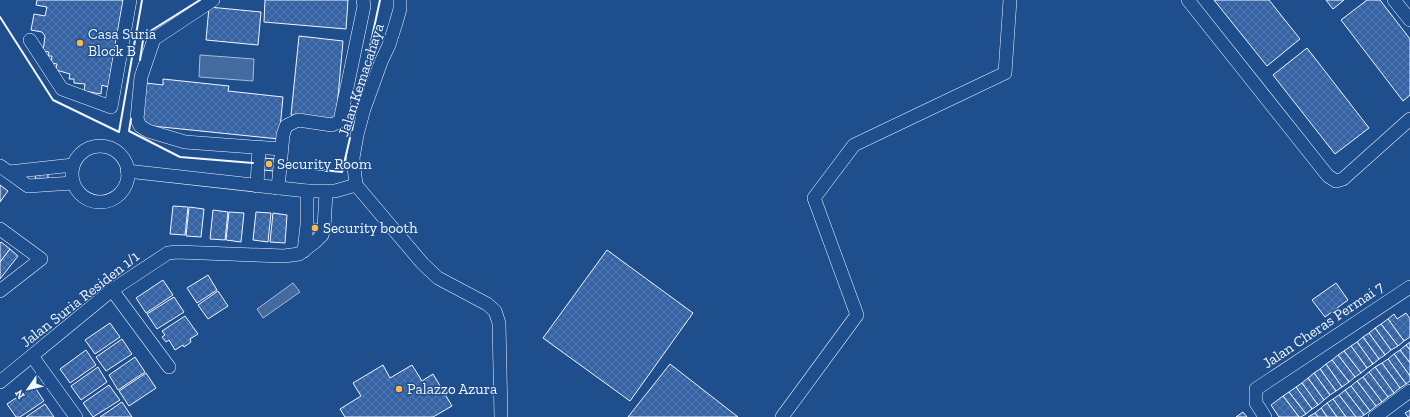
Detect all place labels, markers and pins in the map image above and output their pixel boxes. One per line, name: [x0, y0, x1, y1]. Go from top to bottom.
place label: Casa Suria Block B: [88, 25, 156, 60]
marker: Casa Suria Block B: [75, 38, 85, 48]
place label: Security Room: [277, 155, 372, 173]
marker: Security Room: [264, 159, 274, 169]
place label: Security booth: [323, 219, 418, 237]
marker: Security booth: [310, 223, 320, 233]
place label: Palazzo Azura: [407, 380, 497, 398]
marker: Palazzo Azura: [394, 384, 404, 394]

